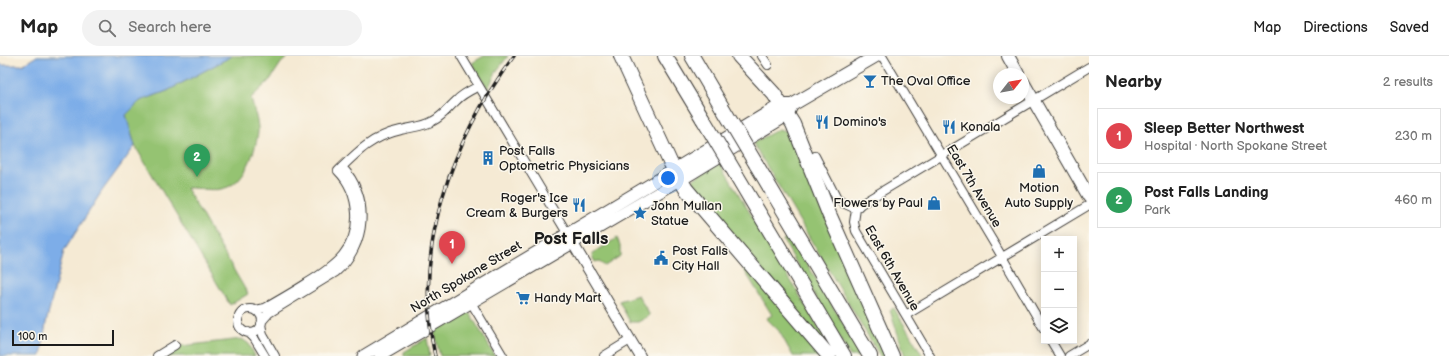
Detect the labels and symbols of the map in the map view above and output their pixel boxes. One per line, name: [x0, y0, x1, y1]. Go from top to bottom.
north arrow: [993, 68, 1029, 104]
bar icon: The Oval Office: [862, 73, 878, 89]
place label: The Oval Office: [881, 73, 971, 89]
restaurant icon: Domino's: [814, 114, 830, 130]
place label: Domino's: [833, 114, 887, 130]
restaurant icon: Konala: [941, 119, 957, 135]
place label: Konala: [960, 119, 1000, 135]
street label: East 7th Avenue: [943, 141, 1005, 231]
place label: Post Falls Optometric Physicians: [499, 143, 630, 174]
pin: 2: [184, 144, 210, 177]
building icon: Post Falls Optometric Physicians: [480, 150, 496, 166]
shop icon: Motion Auto Supply: [1031, 163, 1047, 179]
your location: [658, 168, 678, 188]
place label: Motion Auto Supply: [1005, 180, 1073, 211]
place label: Roger's Ice Cream & Burgers: [466, 190, 569, 221]
place label: Flowers by Paul: [833, 195, 923, 211]
shop icon: Flowers by Paul: [926, 195, 942, 211]
restaurant icon: Roger's Ice Cream & Burgers: [571, 197, 587, 213]
place label: John Mullan Statue: [651, 198, 722, 229]
place icon: John Mullan Statue: [632, 205, 648, 221]
street label: East 6th Avenue: [861, 222, 923, 314]
district label: Post Falls: [534, 229, 608, 249]
pin: 1: [439, 231, 465, 264]
street label: North Spokane Street: [408, 238, 524, 316]
place label: Post Falls City Hall: [672, 243, 728, 274]
public building icon: Post Falls City Hall: [653, 250, 669, 266]
supermarket icon: Handy Mart: [515, 290, 531, 306]
place label: Handy Mart: [534, 290, 602, 306]
scale bar: [12, 328, 114, 347]

